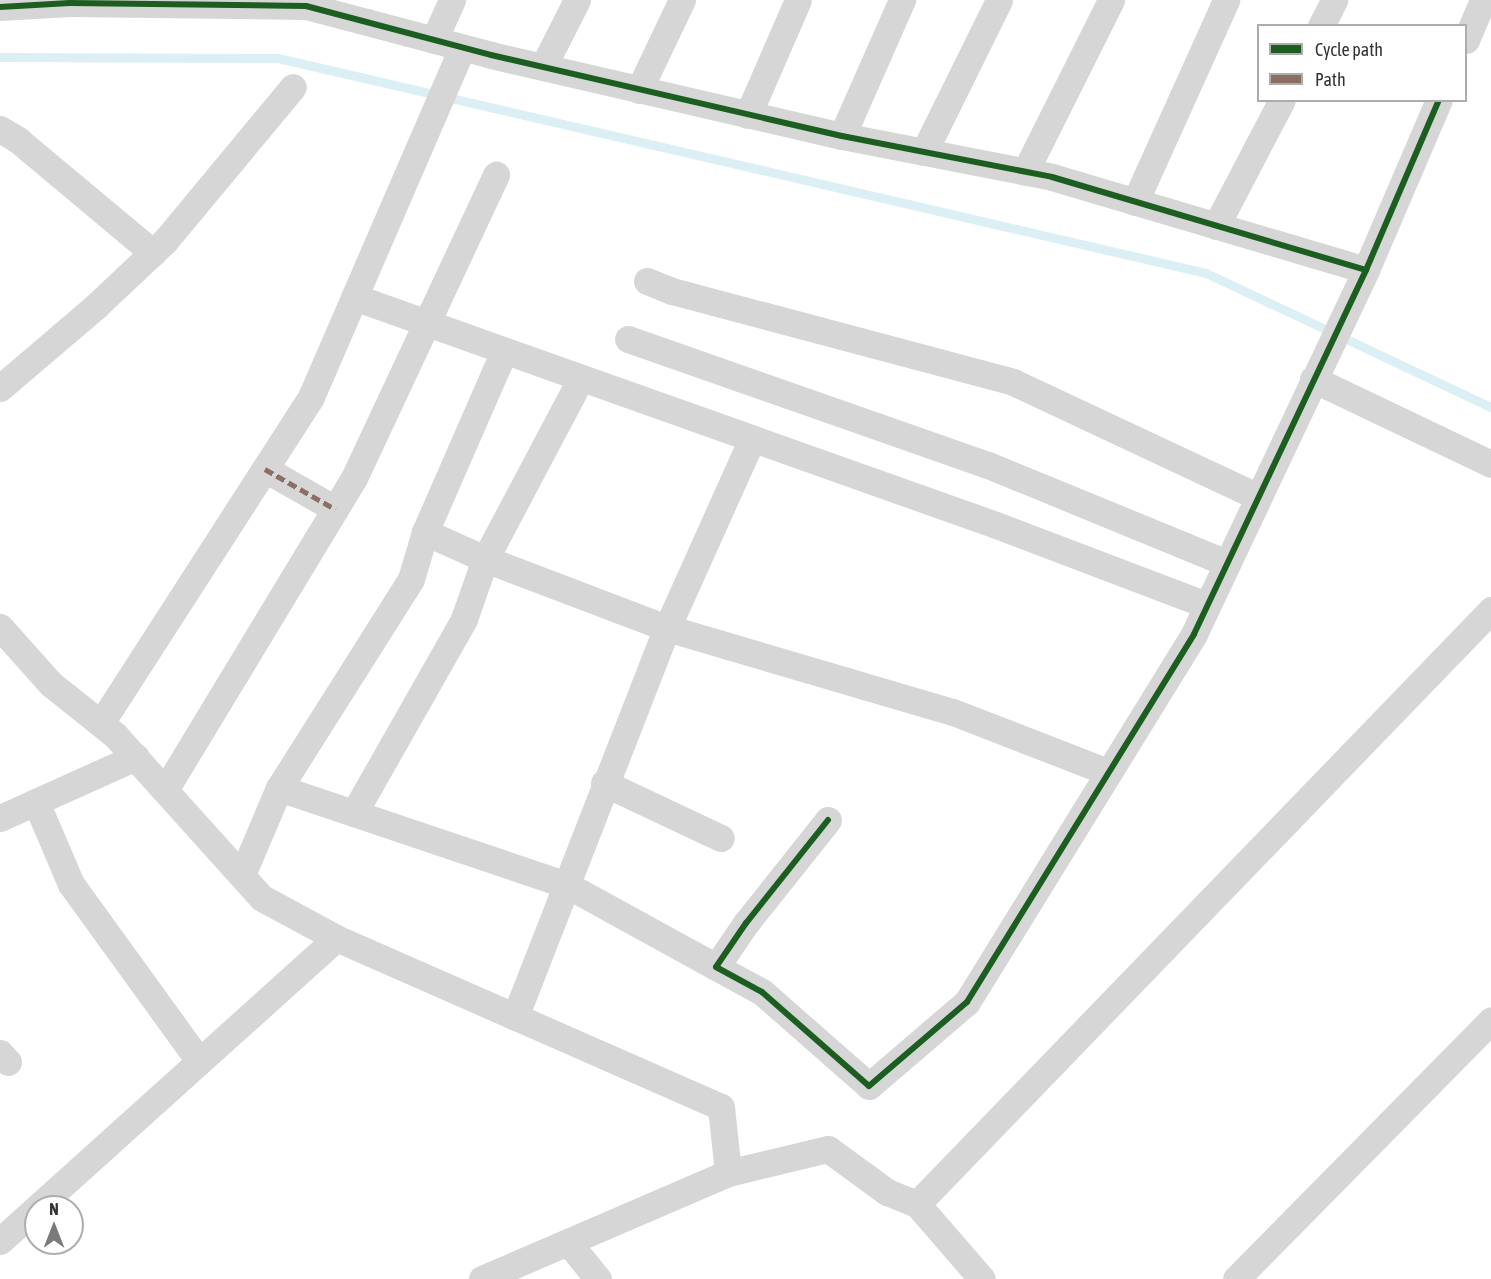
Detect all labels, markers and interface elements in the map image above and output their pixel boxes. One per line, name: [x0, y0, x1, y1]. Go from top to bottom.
legend: [1257, 24, 1467, 102]
text: Cycle path: [1315, 39, 1383, 60]
text: Path: [1315, 69, 1346, 90]
north arrow: [24, 1195, 84, 1255]
text: N: [49, 1200, 59, 1218]

